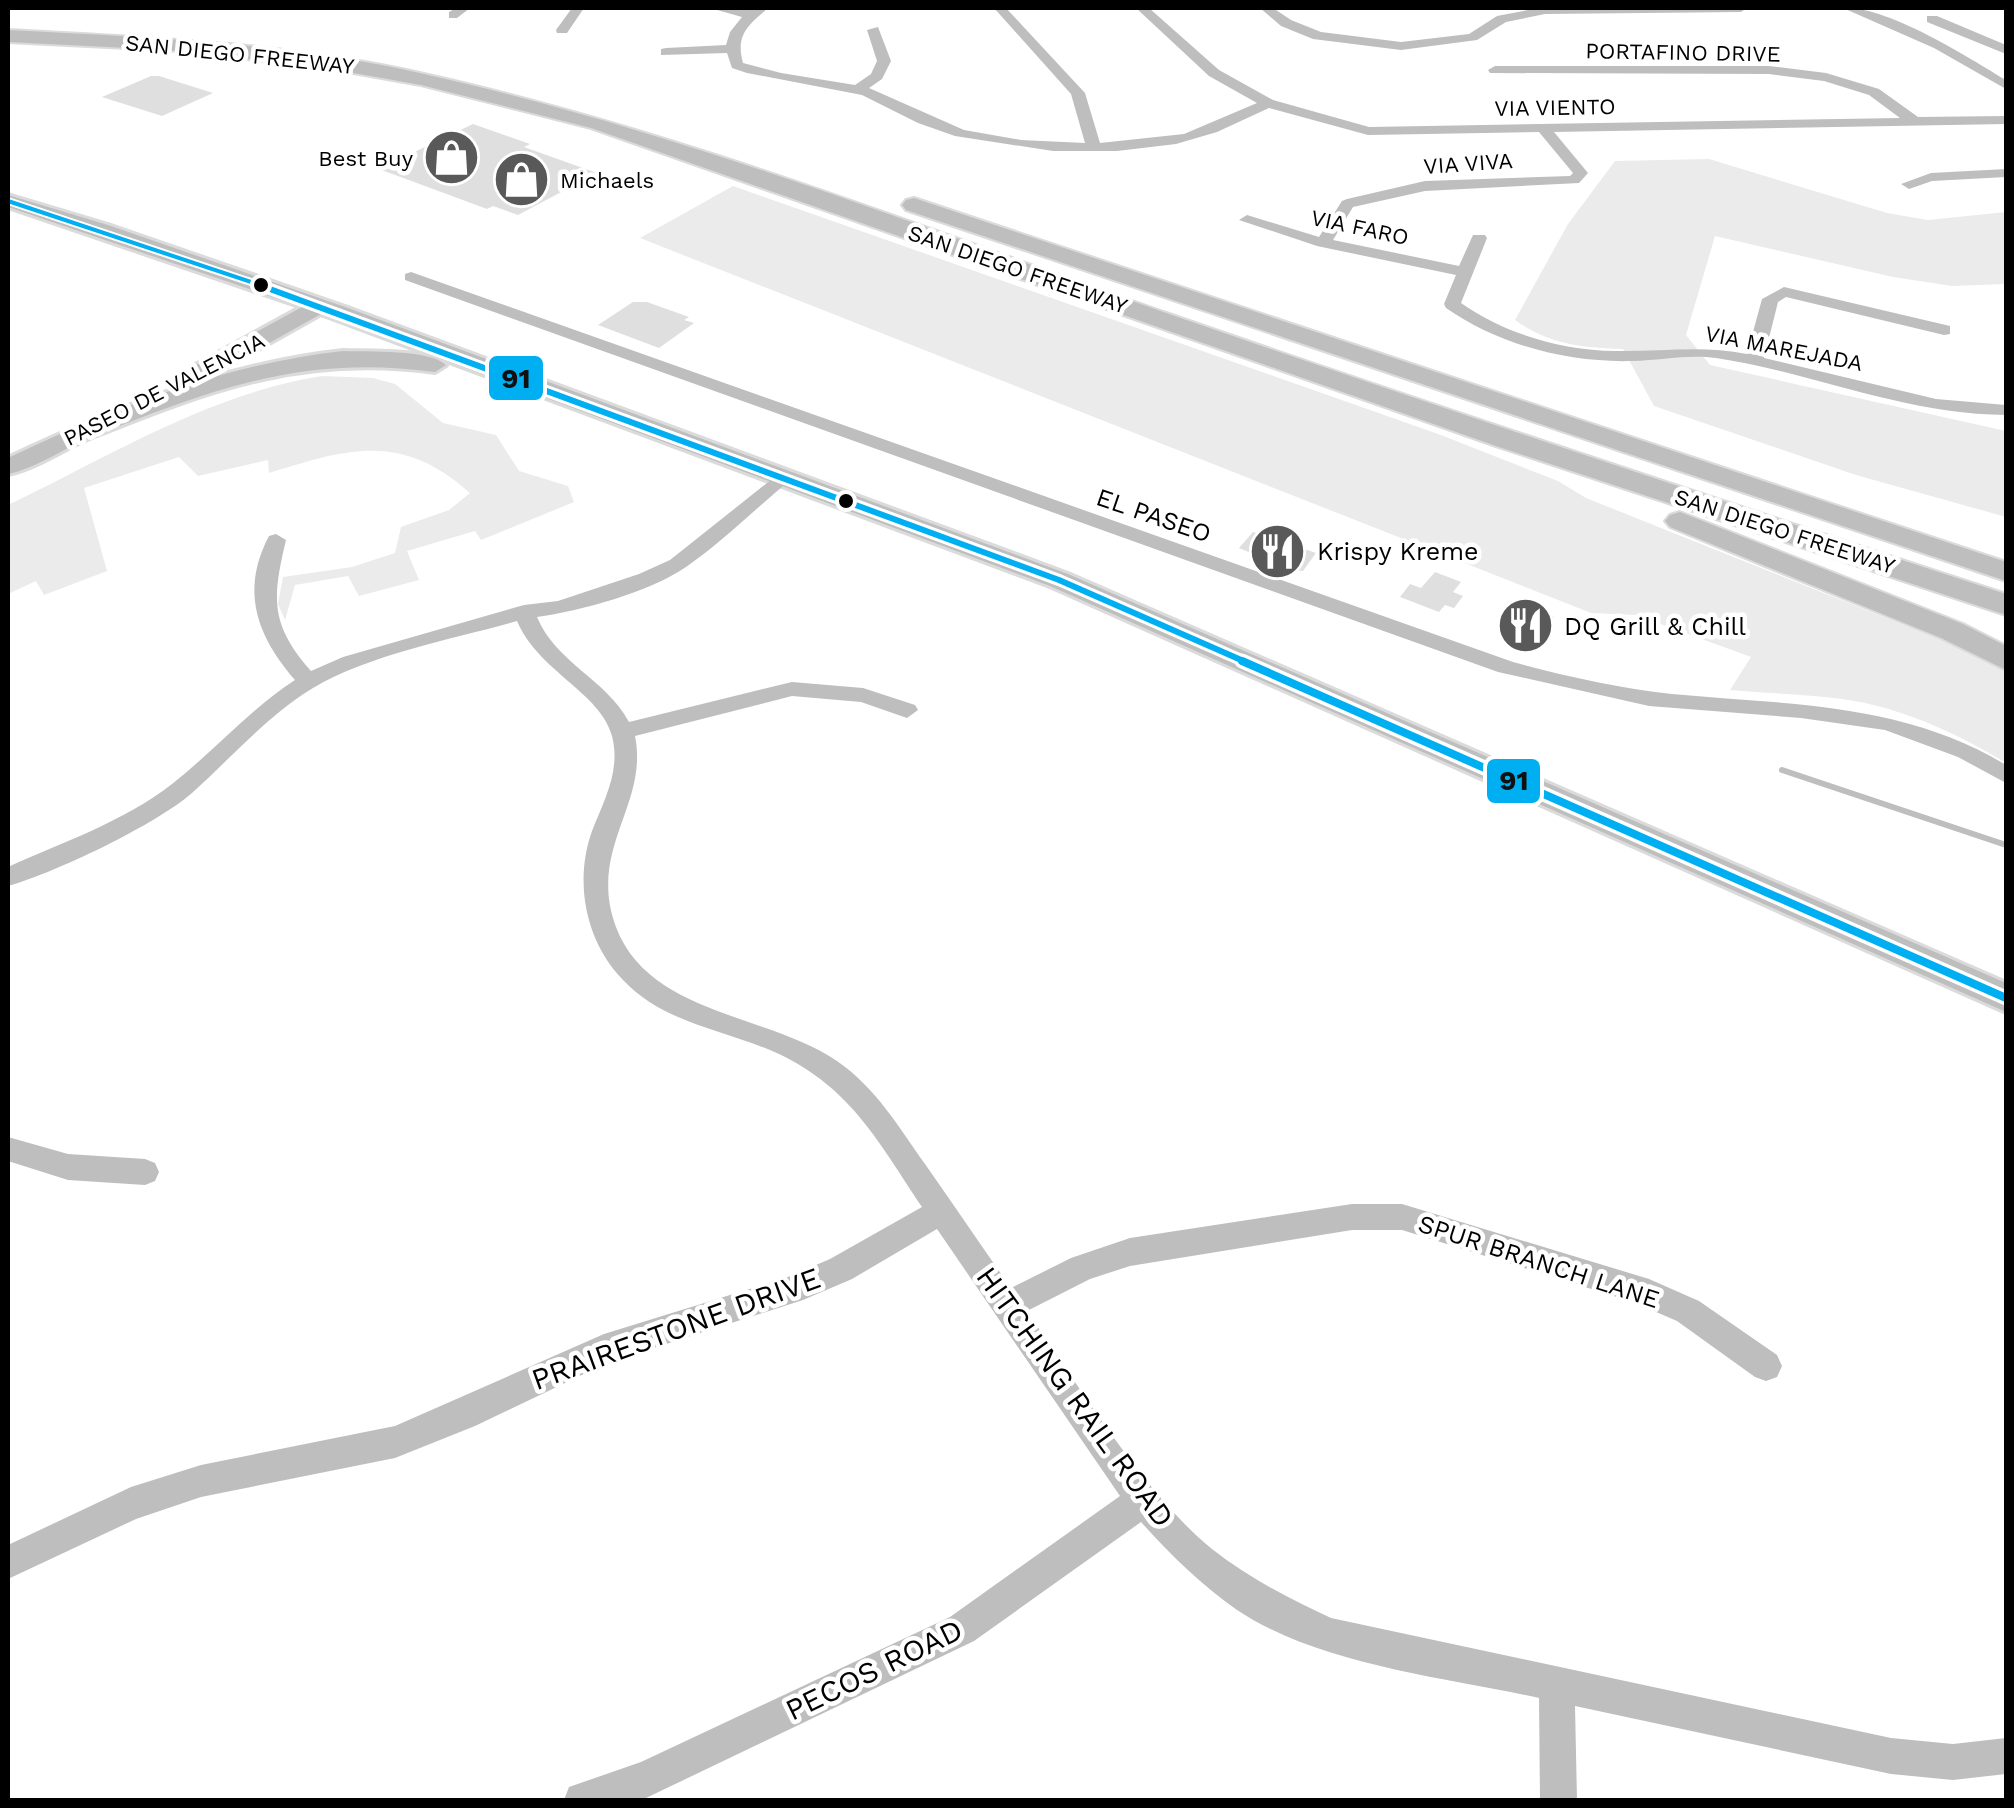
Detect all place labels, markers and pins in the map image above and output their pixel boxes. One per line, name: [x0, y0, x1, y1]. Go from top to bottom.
shop icon: Best Buy: [422, 128, 482, 188]
place label: Best Buy: [318, 146, 414, 171]
shop icon: Michaels: [491, 150, 551, 210]
place label: Michaels: [560, 168, 654, 193]
unlabelled marker: [251, 275, 271, 295]
unlabelled marker: [836, 491, 856, 511]
restaurant icon: Krispy Kreme: [1248, 521, 1308, 581]
place label: Krispy Kreme: [1317, 537, 1478, 566]
restaurant icon: DQ Grill & Chill: [1495, 596, 1555, 656]
place label: DQ Grill & Chill: [1564, 612, 1746, 641]

